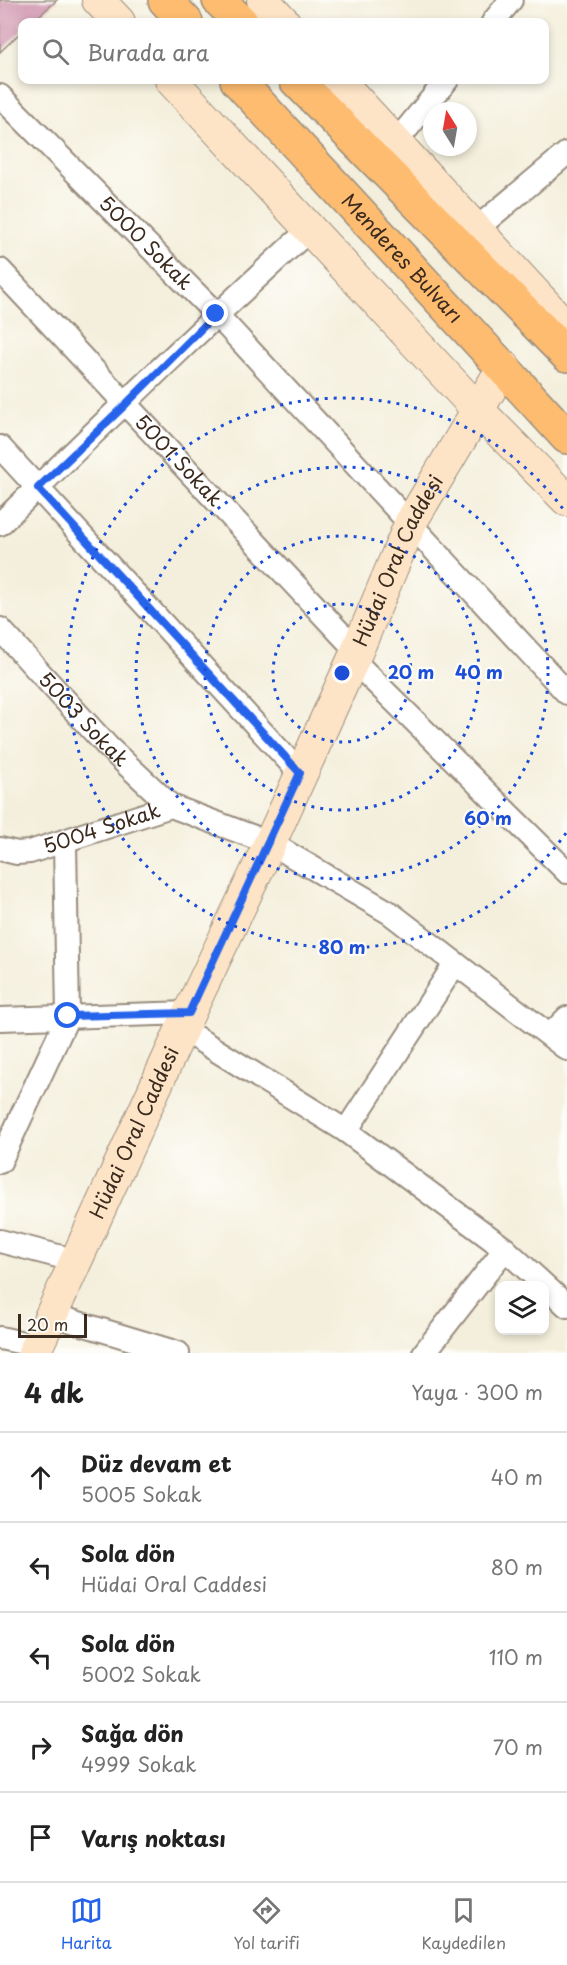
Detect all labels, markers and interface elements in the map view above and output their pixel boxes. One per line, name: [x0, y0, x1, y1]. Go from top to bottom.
search box: [18, 18, 549, 84]
icon: search: [39, 35, 72, 68]
text: Burada ara: [87, 35, 209, 68]
north arrow: [423, 102, 477, 156]
street label: Menderes Bulvarı: [335, 186, 471, 329]
street label: 5000 Sokak: [93, 188, 200, 296]
route end: [202, 300, 228, 326]
street label: 5001 Sokak: [128, 407, 230, 513]
street label: Hüdai Oral Caddesi: [345, 469, 450, 651]
text: 20 m: [388, 658, 434, 685]
text: 40 m: [455, 658, 503, 685]
centre of rings: [332, 663, 352, 683]
street label: 5003 Sokak: [32, 664, 136, 773]
street label: 5004 Sokak: [39, 795, 164, 861]
text: 60 m: [464, 804, 512, 831]
text: 80 m: [318, 933, 366, 960]
route start: [54, 1002, 80, 1028]
street label: Hüdai Oral Caddesi: [81, 1041, 186, 1223]
map controls: [495, 1281, 549, 1335]
button: layers: [495, 1281, 549, 1335]
scale bar: [18, 1311, 87, 1338]
text: 20 m: [27, 1312, 68, 1336]
text: 4 dk: [24, 1373, 84, 1412]
text: Yaya · 300 m: [411, 1377, 543, 1407]
text: Düz devam et: [81, 1446, 232, 1479]
icon: ahead: [24, 1461, 57, 1494]
text: 40 m: [491, 1462, 543, 1492]
text: 5005 Sokak: [81, 1479, 202, 1509]
text: Sola dön: [81, 1536, 175, 1569]
icon: left: [24, 1551, 57, 1584]
text: 80 m: [491, 1552, 543, 1582]
text: Hüdai Oral Caddesi: [81, 1569, 267, 1599]
text: Sola dön: [81, 1626, 175, 1659]
icon: left: [24, 1641, 57, 1674]
text: 110 m: [489, 1642, 543, 1672]
text: 5002 Sokak: [81, 1659, 201, 1689]
text: Sağa dön: [81, 1716, 184, 1749]
icon: right: [24, 1731, 57, 1764]
text: 70 m: [493, 1732, 543, 1762]
text: 4999 Sokak: [81, 1749, 197, 1779]
icon: arrive: [24, 1821, 57, 1854]
text: Varış noktası: [81, 1821, 226, 1854]
tab: Harita: [61, 1894, 112, 1954]
tab: Yol tarifi: [233, 1894, 300, 1954]
tab: Kaydedilen: [422, 1894, 506, 1954]

